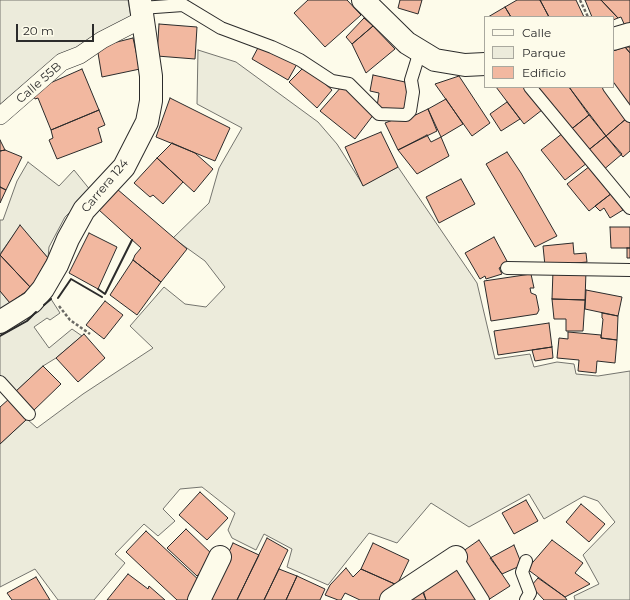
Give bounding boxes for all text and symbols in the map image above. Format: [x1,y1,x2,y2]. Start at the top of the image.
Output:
scale bar [18,16,96,42]
legend [484,16,614,88]
text: 20 m [23,23,54,38]
text: Calle [522,25,551,40]
text: Parque [522,45,566,60]
street label: Calle 55B [14,60,64,106]
text: Edificio [522,65,566,80]
street label: Carrera 124 [78,156,132,216]

